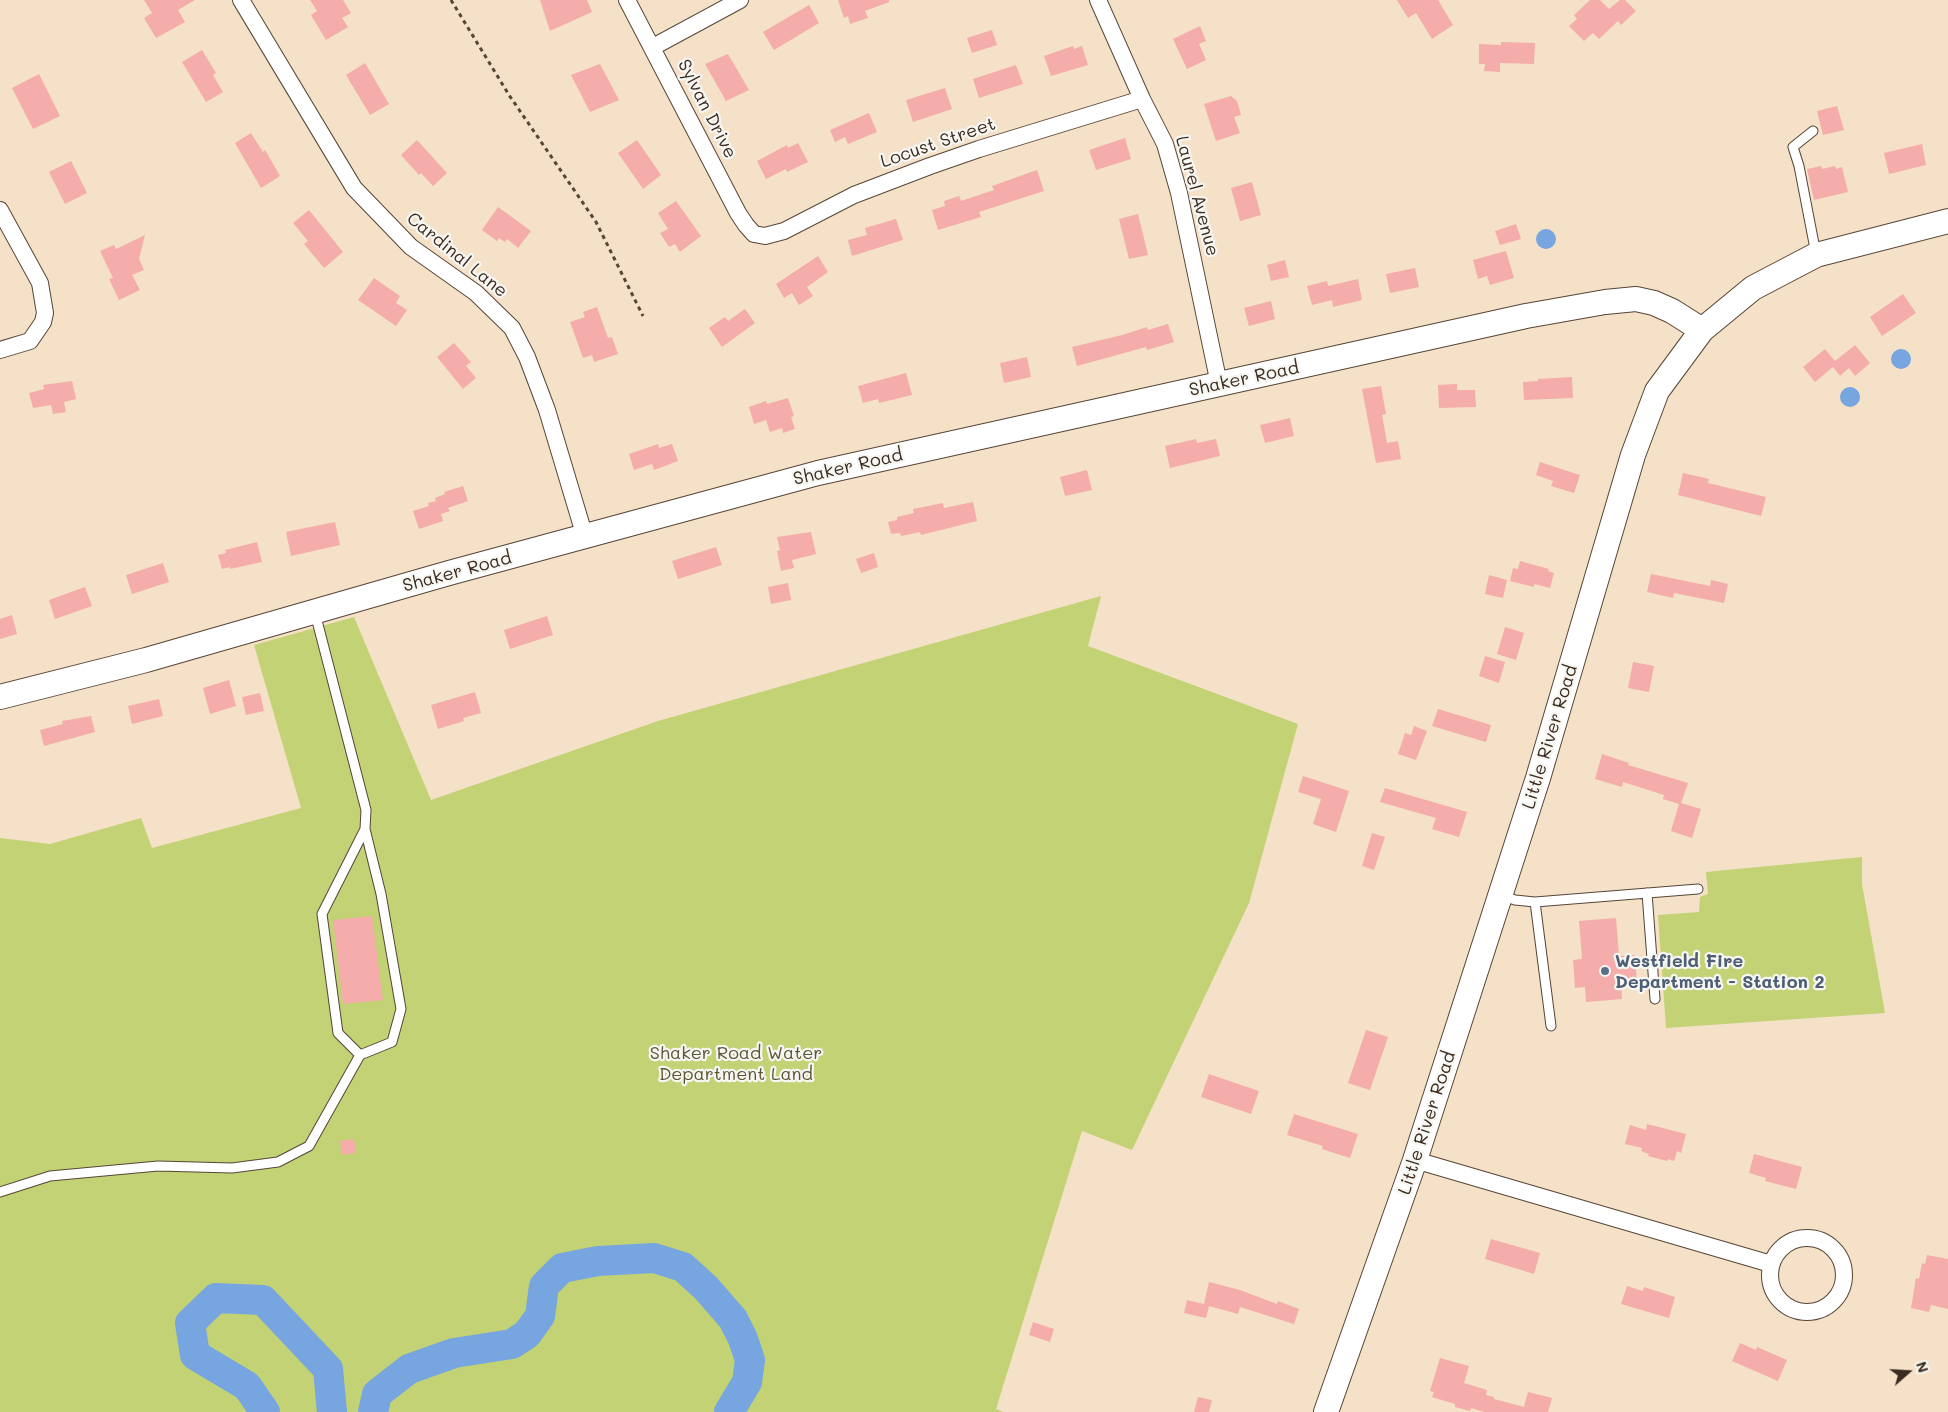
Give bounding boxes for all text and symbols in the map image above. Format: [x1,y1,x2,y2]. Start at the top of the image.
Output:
street label: Sylvan Drive [673,56,741,162]
street label: Locust Street [878,113,998,173]
street label: Laurel Avenue [1171,134,1223,258]
street label: Cardinal Lane [402,208,512,302]
street label: Shaker Road [1187,357,1301,401]
street label: Shaker Road [791,444,905,490]
street label: Shaker Road [400,547,514,597]
street label: Little River Road [1518,662,1582,812]
place label: Westfield Fire Department - Station 2 [1615,950,1824,992]
marker: Westfield Fire Department - Station 2 [1599,965,1611,977]
park label: Shaker Road Water Department Land [650,1042,822,1084]
street label: Little River Road [1394,1049,1460,1197]
north arrow [1883,1347,1933,1397]
text: N [1912,1359,1933,1375]

